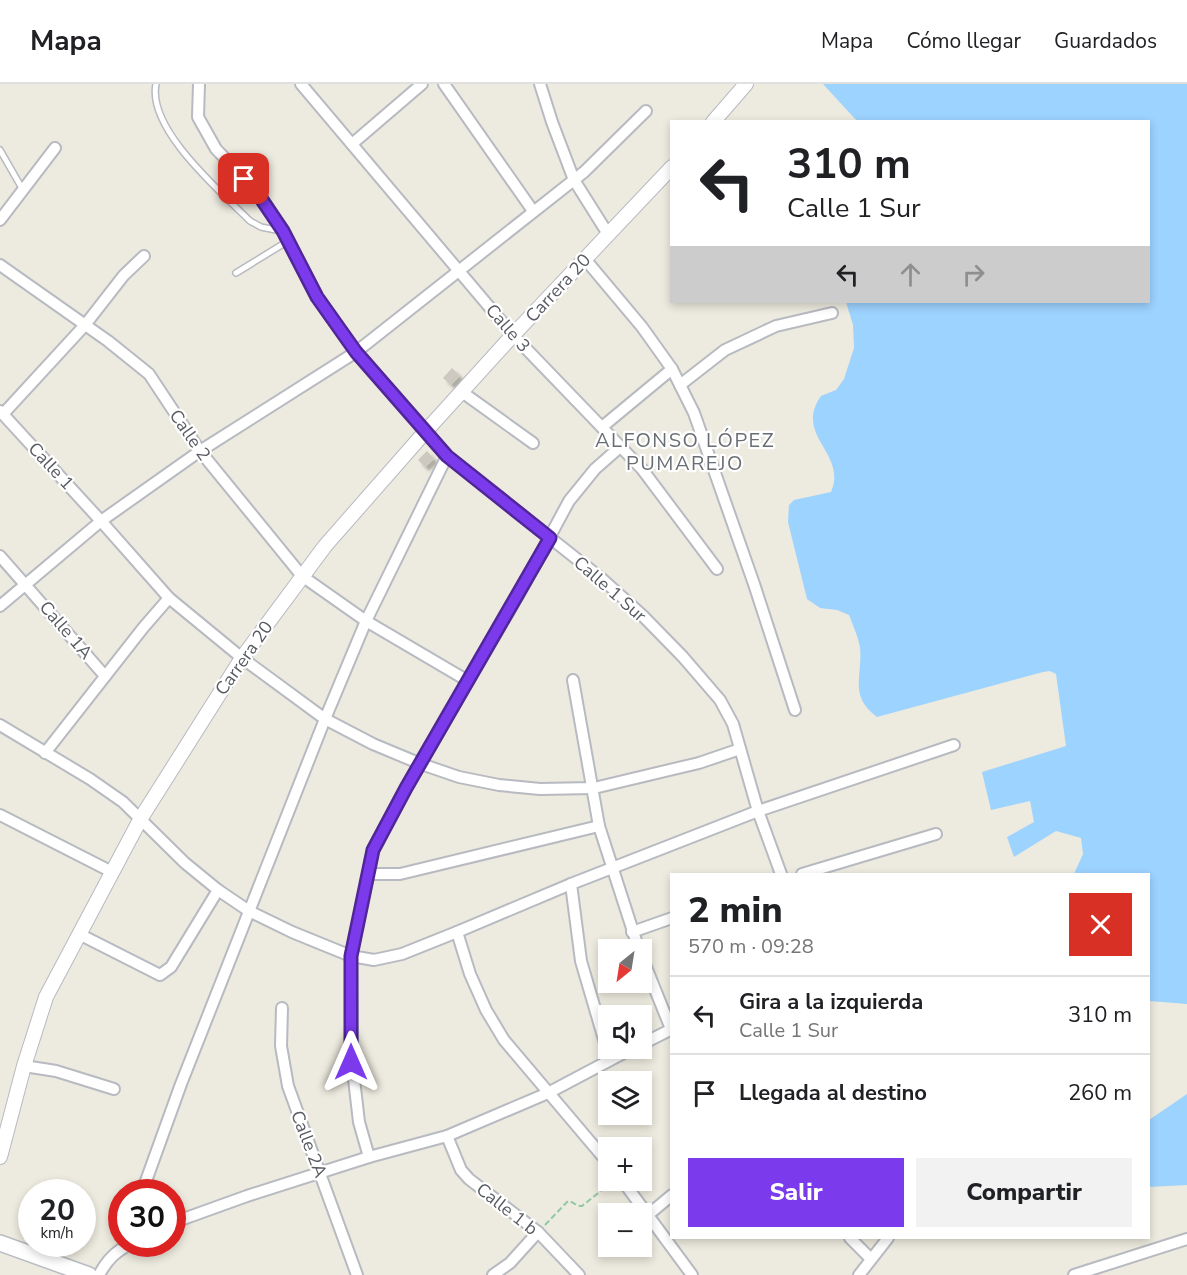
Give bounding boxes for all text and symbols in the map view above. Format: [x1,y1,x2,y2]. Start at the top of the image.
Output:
text: Mapa [30,22,102,60]
text: Mapa [821,27,873,55]
text: Cómo llegar [906,27,1021,55]
text: Guardados [1054,27,1157,55]
text: 310 m [787,136,911,193]
icon: left [688,144,766,222]
pin [218,153,269,204]
icon: arrive [227,162,260,195]
text: Calle 1 Sur [787,190,921,227]
street label: Carrera 20 [520,248,596,328]
icon: left [831,258,864,291]
icon: ahead [894,258,927,291]
icon: right [957,258,990,291]
street label: Calle 3 [480,299,536,357]
street label: Calle 2 [164,405,216,465]
district label: ALFONSO LÓPEZ PUMAREJO [595,427,775,477]
street label: Calle 1 [23,437,79,495]
street label: Calle 1 Sur [568,551,652,628]
street label: Calle 1A [34,596,98,664]
street label: Carrera 20 [210,616,278,700]
text: 2 min [688,886,783,935]
button: close [1069,893,1132,956]
text: 570 m · 09:28 [688,933,814,960]
north arrow [598,939,652,993]
map controls [598,939,652,1257]
text: Gira a la izquierda [739,987,923,1017]
icon: left [688,999,721,1032]
text: 310 m [1068,1000,1132,1030]
button: sound [598,1005,652,1059]
text: Calle 1 Sur [739,1017,838,1044]
position arrow [319,1030,383,1094]
button: layers [598,1071,652,1125]
icon: arrive [688,1077,721,1110]
text: Llegada al destino [739,1078,927,1108]
text: 260 m [1068,1078,1132,1108]
street label: Calle 2A [285,1107,333,1181]
button: + [598,1137,652,1191]
button: Salir [688,1158,904,1227]
button: Compartir [916,1158,1132,1227]
street label: Calle 1 b [471,1177,543,1241]
speed limit sign: 30 [108,1179,186,1257]
text: 20 [39,1190,75,1231]
button: − [598,1203,652,1257]
text: km/h [40,1223,74,1243]

